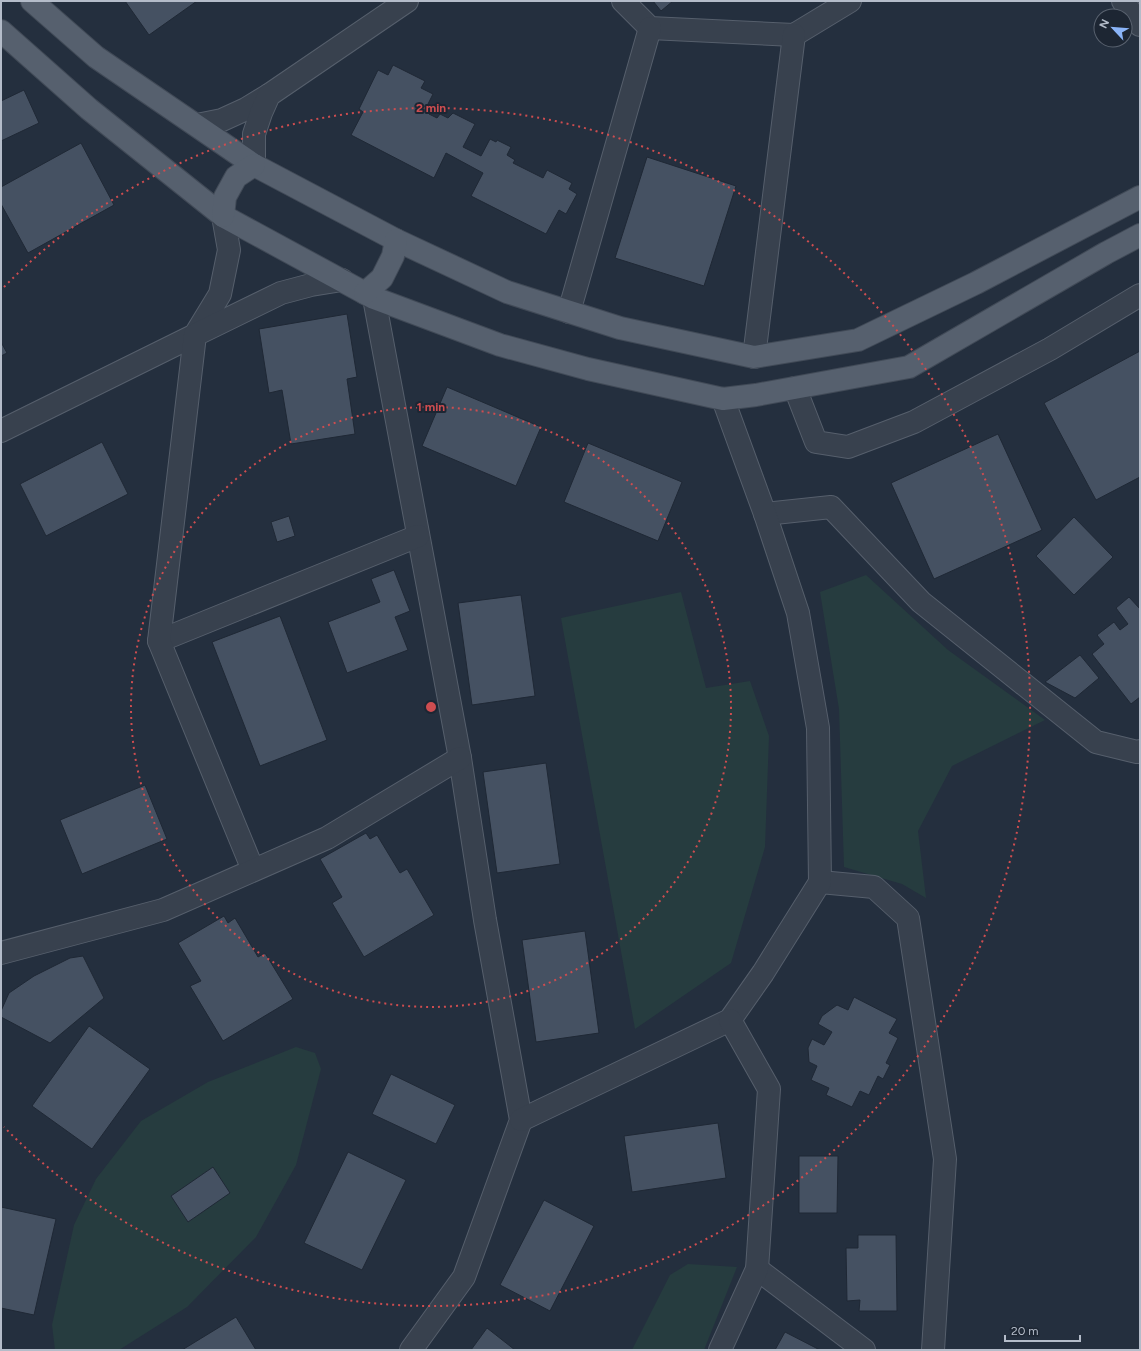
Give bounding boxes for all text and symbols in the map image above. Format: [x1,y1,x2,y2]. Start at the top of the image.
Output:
north arrow [1093,8,1133,48]
text: N [1097,17,1112,31]
text: 2 min [416,101,446,115]
text: 1 min [417,400,445,414]
centre of rings [424,700,438,714]
scale bar [1005,1317,1080,1343]
text: 20 m [1011,1324,1039,1338]

